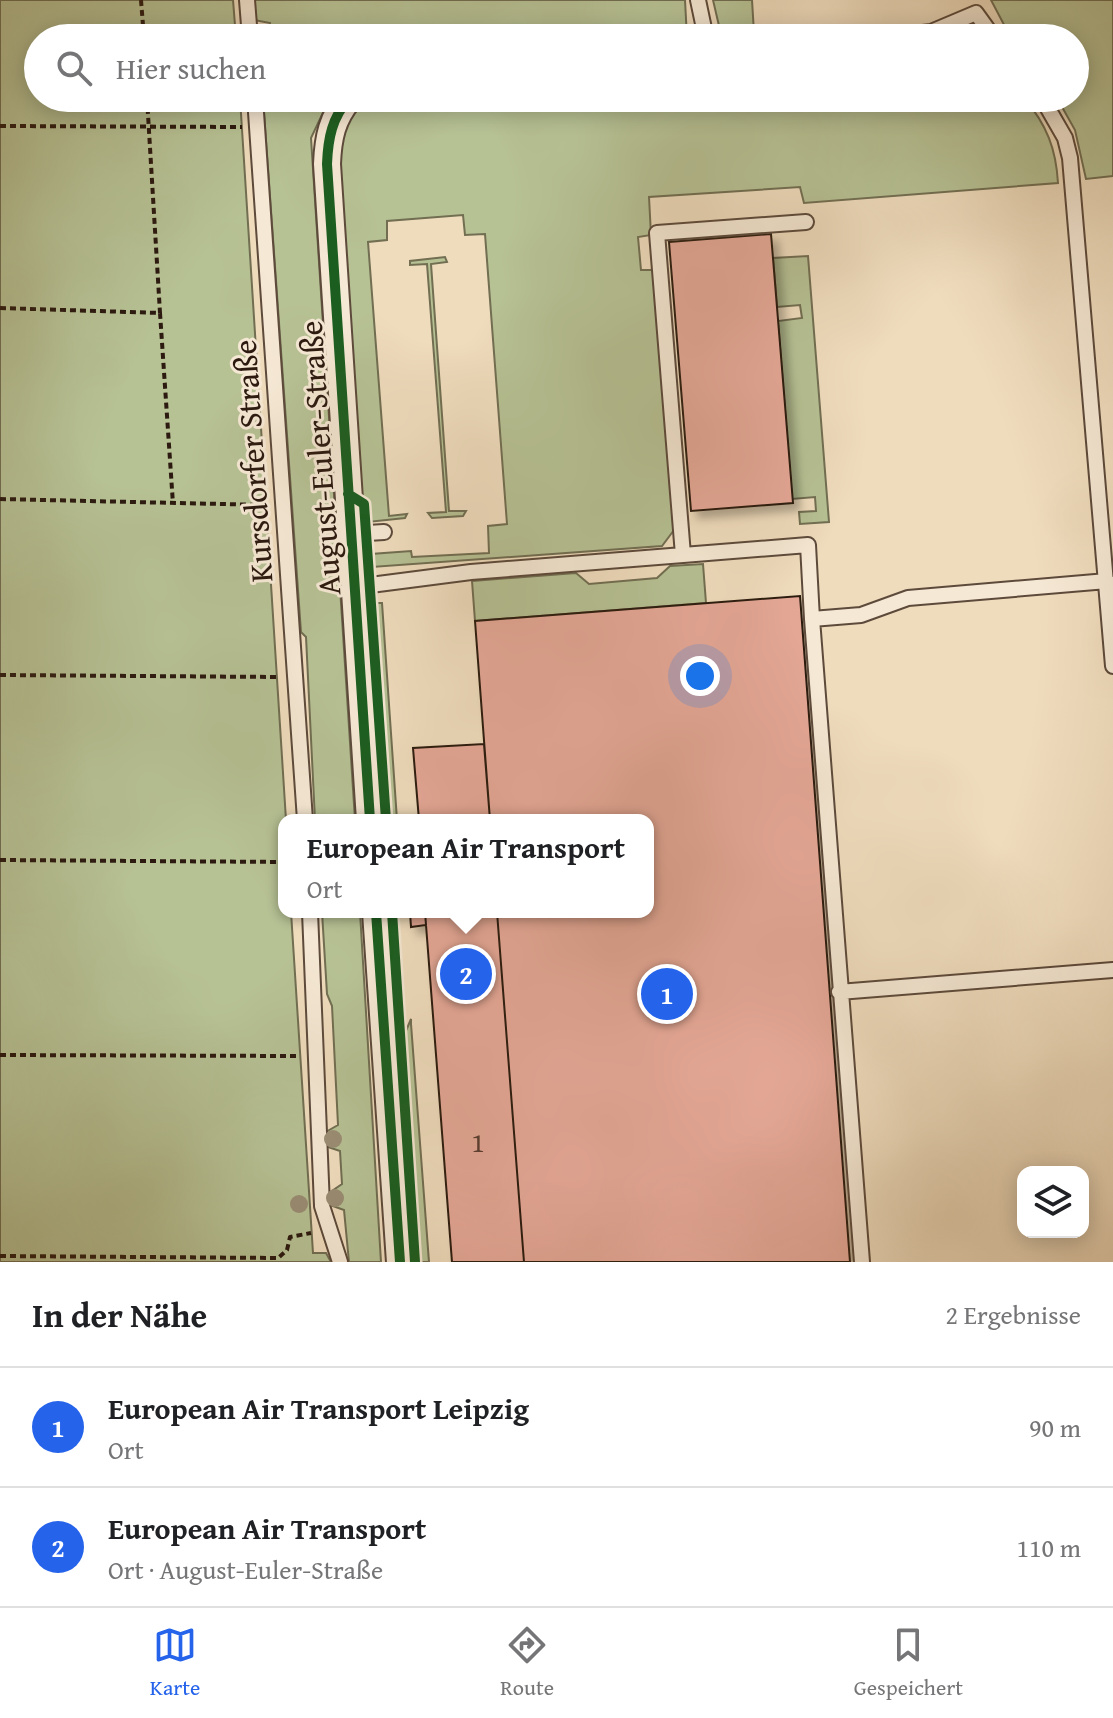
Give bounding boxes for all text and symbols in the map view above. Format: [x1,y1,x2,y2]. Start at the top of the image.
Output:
search box [24,24,1089,112]
icon: search [52,46,96,90]
text: Hier suchen [116,46,266,90]
street label: August-Euler-Straße [286,319,353,597]
street label: Kursdorfer Straße [221,338,284,584]
your location [680,656,720,696]
popup [278,814,654,918]
text: European Air Transport [307,825,625,869]
text: Ort [307,869,343,908]
pin: 2 [440,944,492,1004]
pin: 1 [641,964,693,1024]
house number: 1 [471,1121,485,1162]
map controls [1017,1166,1089,1238]
button: layers [1017,1166,1089,1238]
text: In der Nähe [32,1290,207,1339]
text: 2 Ergebnisse [946,1295,1081,1334]
text: European Air Transport Leipzig [108,1386,529,1430]
text: 1 [51,1408,65,1447]
text: 90 m [1029,1408,1081,1447]
text: Ort [108,1430,144,1469]
text: European Air Transport [108,1506,426,1550]
text: 2 [51,1528,65,1567]
text: 110 m [1016,1528,1081,1567]
text: Ort · August-Euler-Straße [108,1550,383,1589]
tab: Karte [150,1623,200,1703]
tab: Route [500,1623,554,1703]
tab: Gespeichert [854,1623,963,1703]

